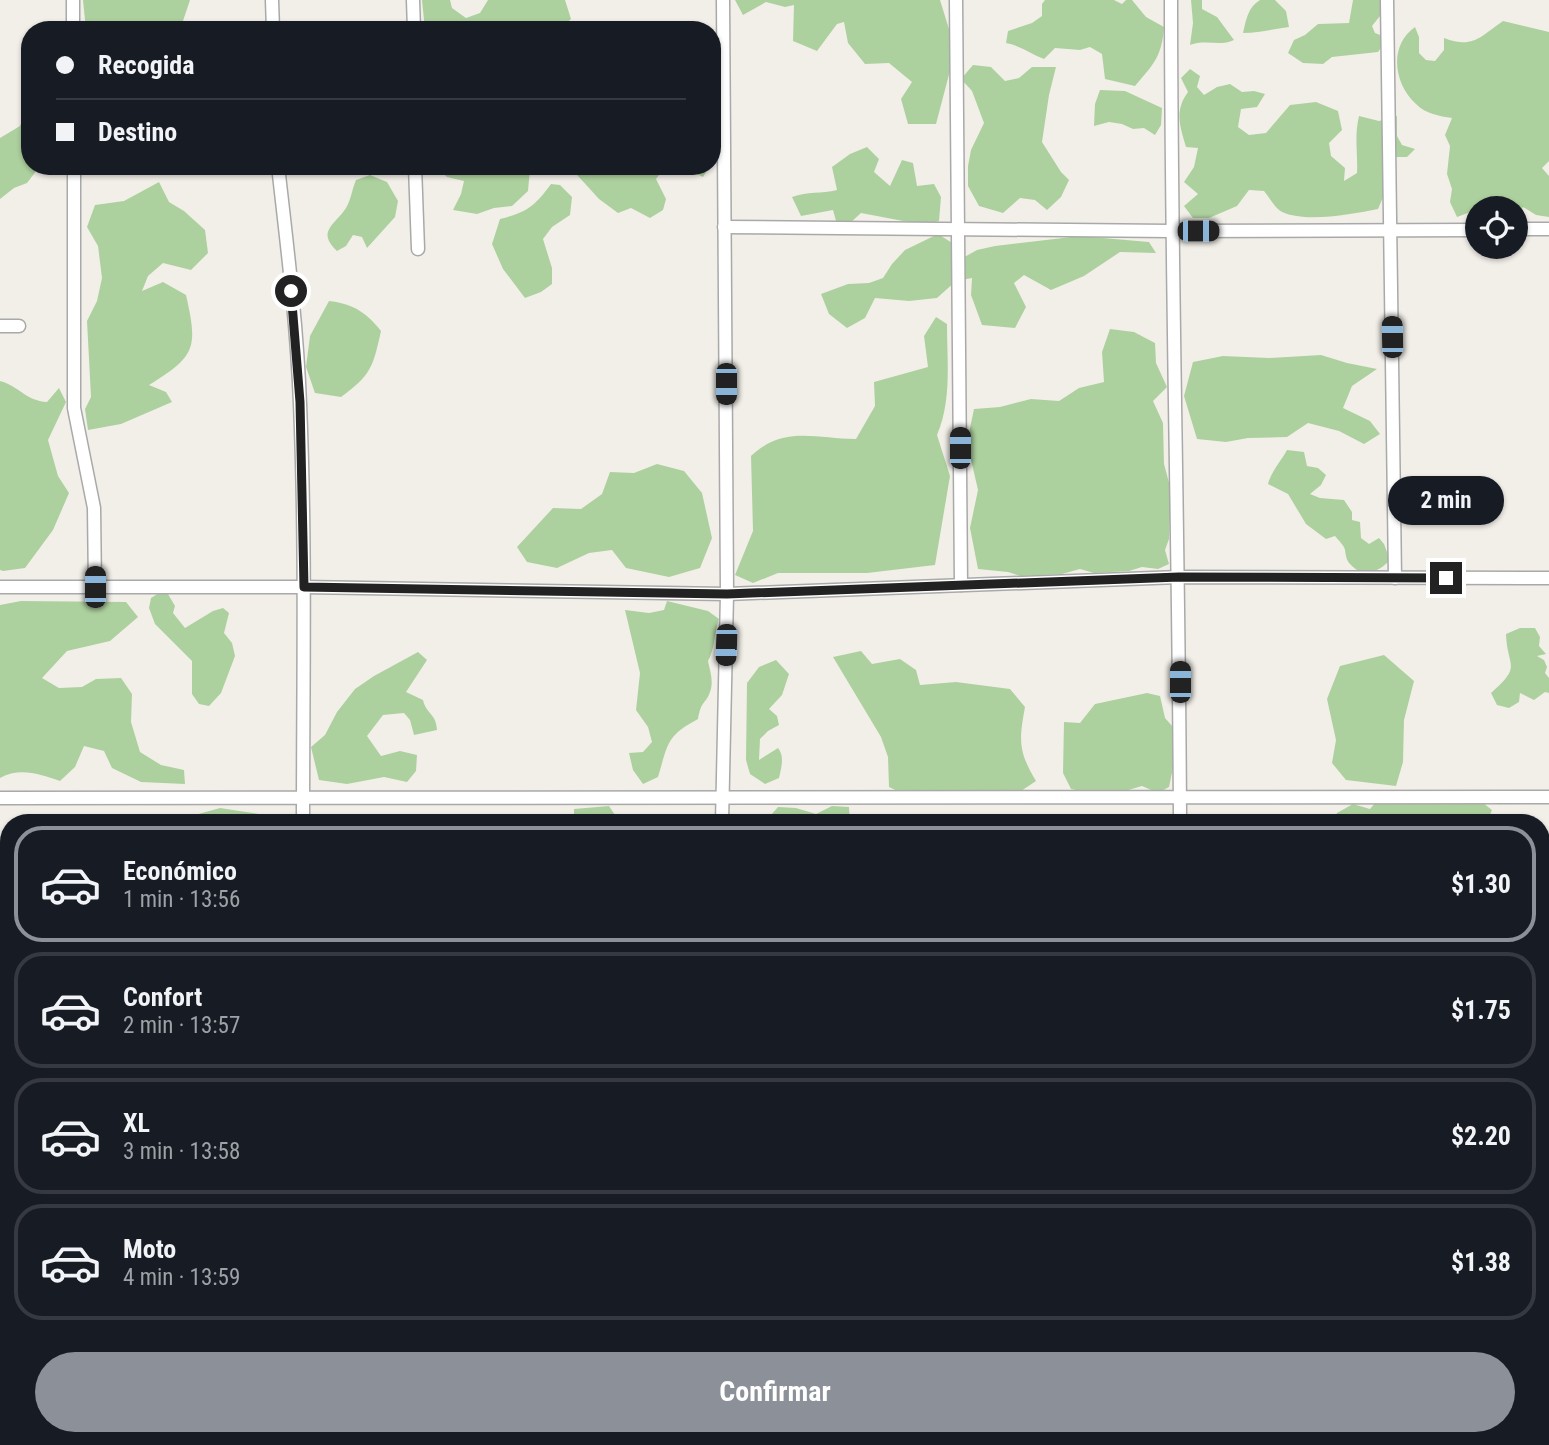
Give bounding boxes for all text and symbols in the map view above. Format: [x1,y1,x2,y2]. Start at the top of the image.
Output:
text: Recogida [98,50,195,80]
text: Destino [98,117,177,147]
map controls [1465,196,1528,259]
button: locate [1465,196,1528,259]
car [1178,221,1220,242]
route start [275,275,307,307]
car [1382,316,1403,358]
car [716,363,737,405]
car [950,427,971,469]
callout: 2 min [1388,476,1504,526]
text: 2 min [1420,487,1472,514]
route end [1430,562,1462,594]
car [85,566,106,608]
car [715,624,738,666]
car [1170,661,1191,703]
icon: car [39,853,102,916]
text: Económico [123,856,237,886]
text: $1.30 [1451,869,1511,899]
text: 1 min · 13:56 [123,886,240,913]
icon: car [39,979,102,1042]
text: Confort [123,982,202,1012]
text: $1.75 [1451,995,1511,1025]
text: 2 min · 13:57 [123,1012,240,1039]
icon: car [39,1105,102,1168]
text: XL [123,1108,150,1138]
text: $2.20 [1451,1121,1511,1151]
text: 3 min · 13:58 [123,1138,240,1165]
icon: car [39,1231,102,1294]
text: Moto [123,1234,176,1264]
text: $1.38 [1451,1247,1511,1277]
text: 4 min · 13:59 [123,1264,240,1291]
button: Confirmar [35,1352,1515,1432]

